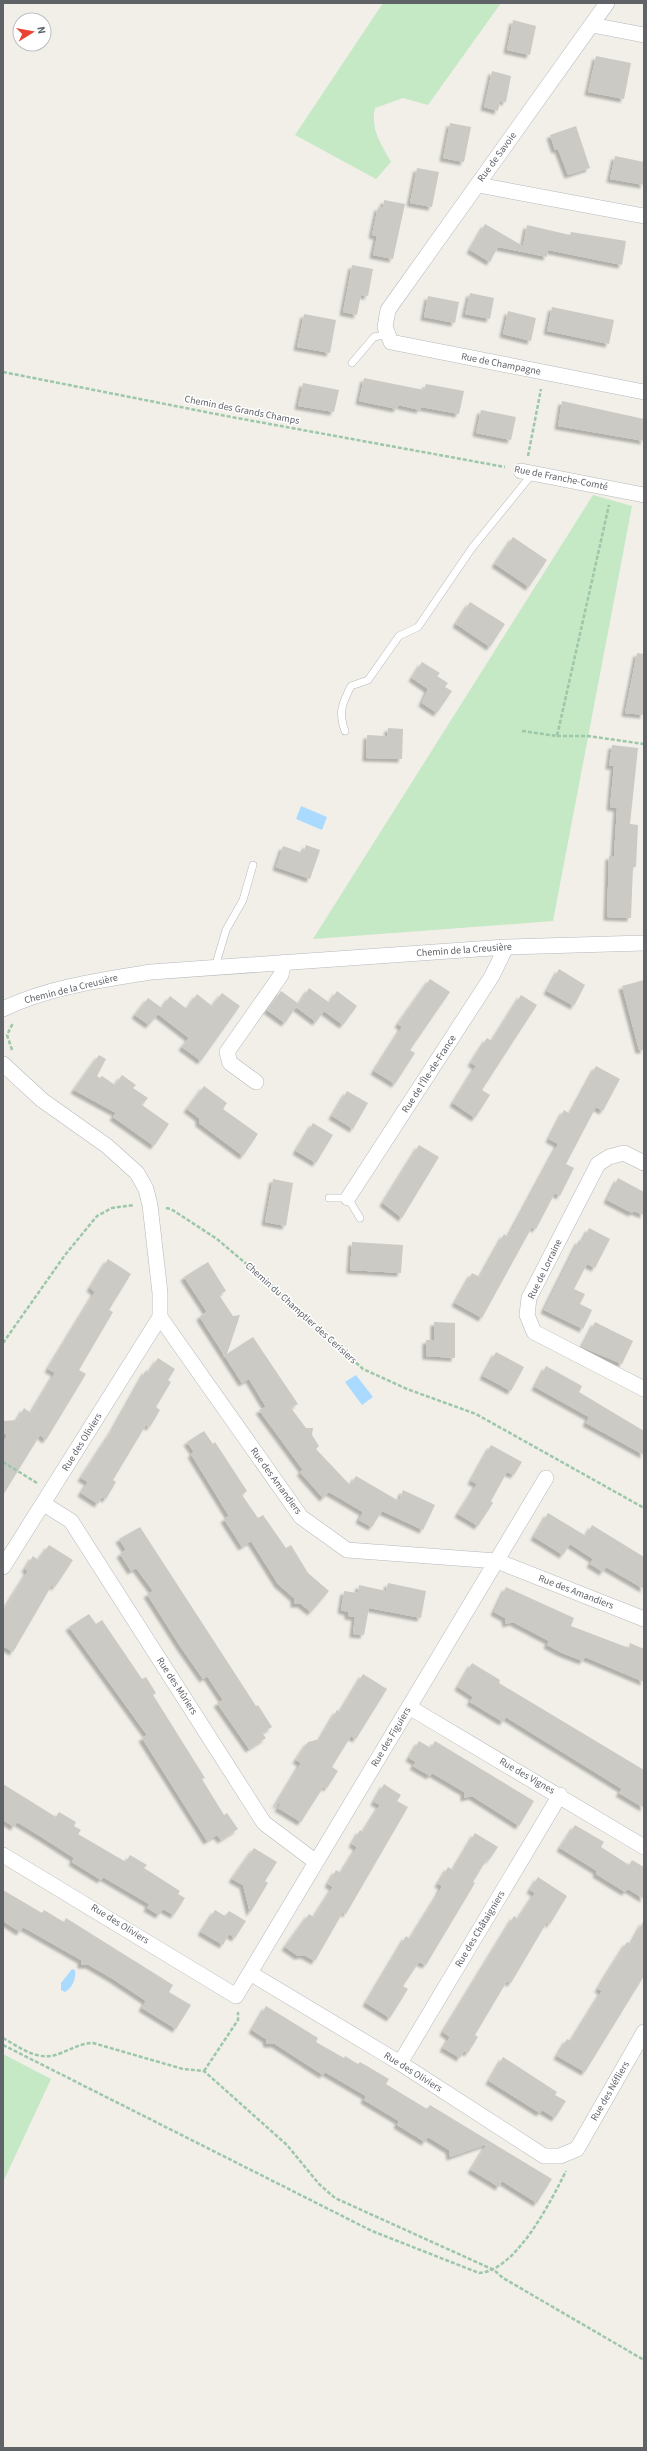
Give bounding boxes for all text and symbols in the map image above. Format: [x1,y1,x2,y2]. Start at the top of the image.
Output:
north arrow [12,12,52,52]
text: N [33,25,49,35]
street label: Rue de Savoie [474,129,520,185]
street label: Rue de Champagne [460,349,542,379]
street label: Chemin des Grands Champs [183,392,301,428]
street label: Rue de Franche-Comté [513,462,609,494]
street label: Chemin de la Creusière [416,940,512,960]
street label: Chemin de la Creusière [23,971,119,1007]
street label: Rue de l'Île-de-France [398,1032,460,1116]
street label: Rue de Lorraine [524,1237,566,1301]
street label: Chemin du Champtier des Cerisiers [242,1259,360,1367]
street label: Rue des Oliviers [59,1410,105,1474]
street label: Rue des Amandiers [247,1445,305,1517]
street label: Rue des Amandiers [536,1571,616,1613]
street label: Rue des Mûriers [153,1655,201,1717]
street label: Rue des Figuiers [368,1704,414,1770]
street label: Rue des Vignes [497,1754,557,1798]
street label: Rue des Châtaigniers [452,1888,508,1970]
street label: Rue des Oliviers [88,1901,152,1947]
street label: Rue des Oliviers [381,2049,445,2095]
street label: Rue des Néfliers [587,2059,633,2123]

